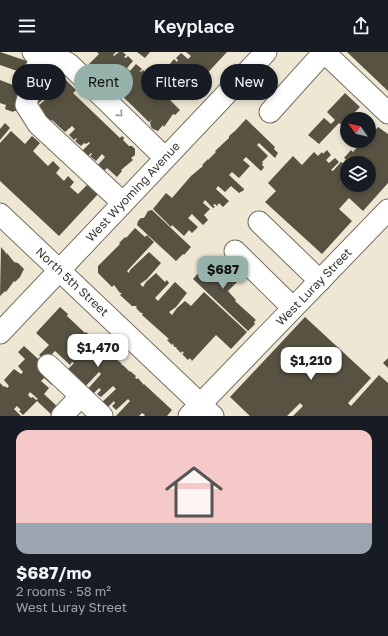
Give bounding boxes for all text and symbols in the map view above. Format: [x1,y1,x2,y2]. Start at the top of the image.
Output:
icon: menu [16,15,38,37]
text: Keyplace [154,15,234,37]
icon: share [350,15,372,37]
chip: Buy [12,64,66,100]
chip: Rent [74,64,133,100]
chip: Filters [141,64,212,100]
chip: New [220,64,278,100]
one-way arrow [115,109,123,117]
north arrow [340,112,376,148]
map controls [340,112,376,192]
street label: West Wyoming Avenue [82,138,183,245]
button: layers [340,156,376,192]
street label: North 5th Street [33,244,112,319]
street label: West Luray Street [273,244,355,329]
pin: $687 [199,256,247,290]
text: $687 [207,261,239,277]
pin: $1,470 [65,334,131,368]
text: $1,470 [76,339,120,355]
pin: $1,210 [278,347,344,381]
text: $1,210 [290,352,332,368]
icon: home [158,456,230,528]
text: $687/mo [16,562,92,583]
text: 2 rooms · 58 m² [16,583,111,599]
text: West Luray Street [16,599,127,615]

